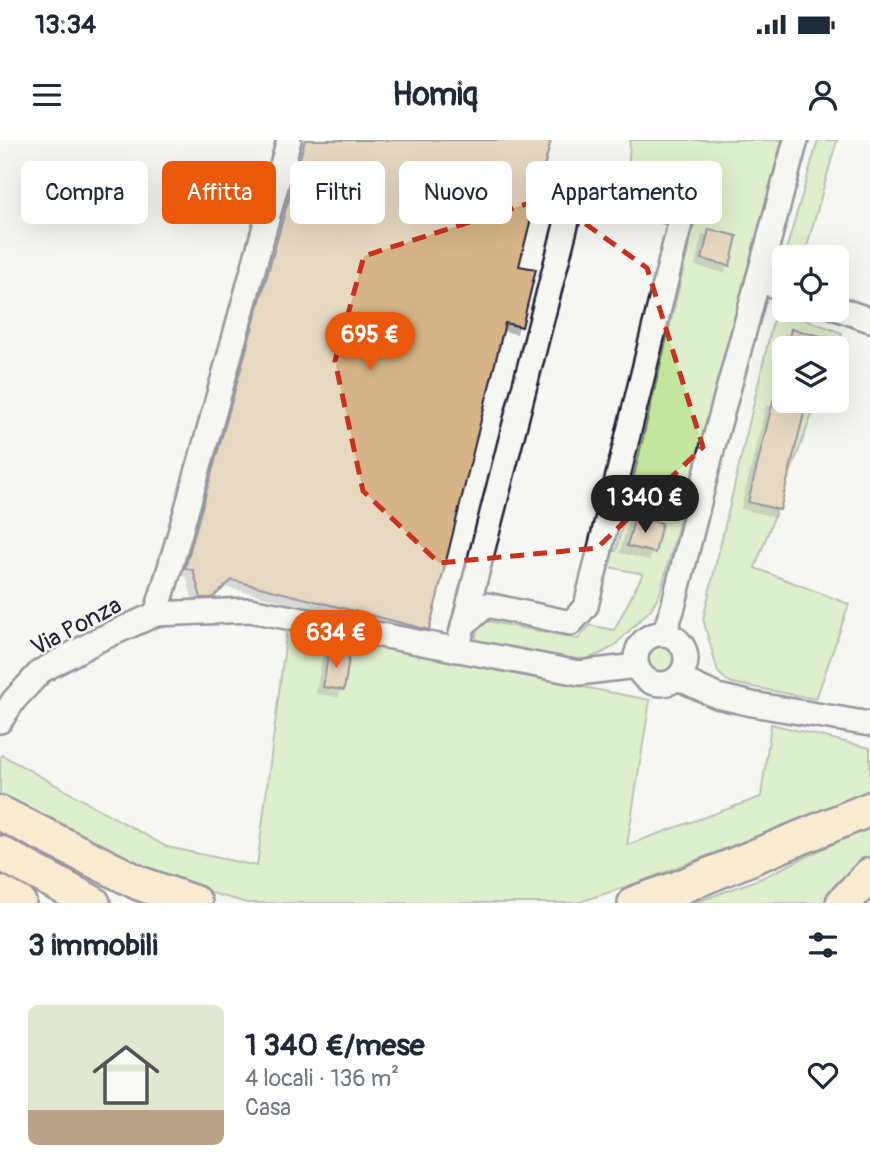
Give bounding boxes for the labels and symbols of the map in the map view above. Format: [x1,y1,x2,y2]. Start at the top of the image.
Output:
pin: 695 € [321,313,419,372]
pin: 1 340 € [580,476,710,535]
street label: Via Ponza [26,591,126,662]
pin: 634 € [287,610,385,670]

